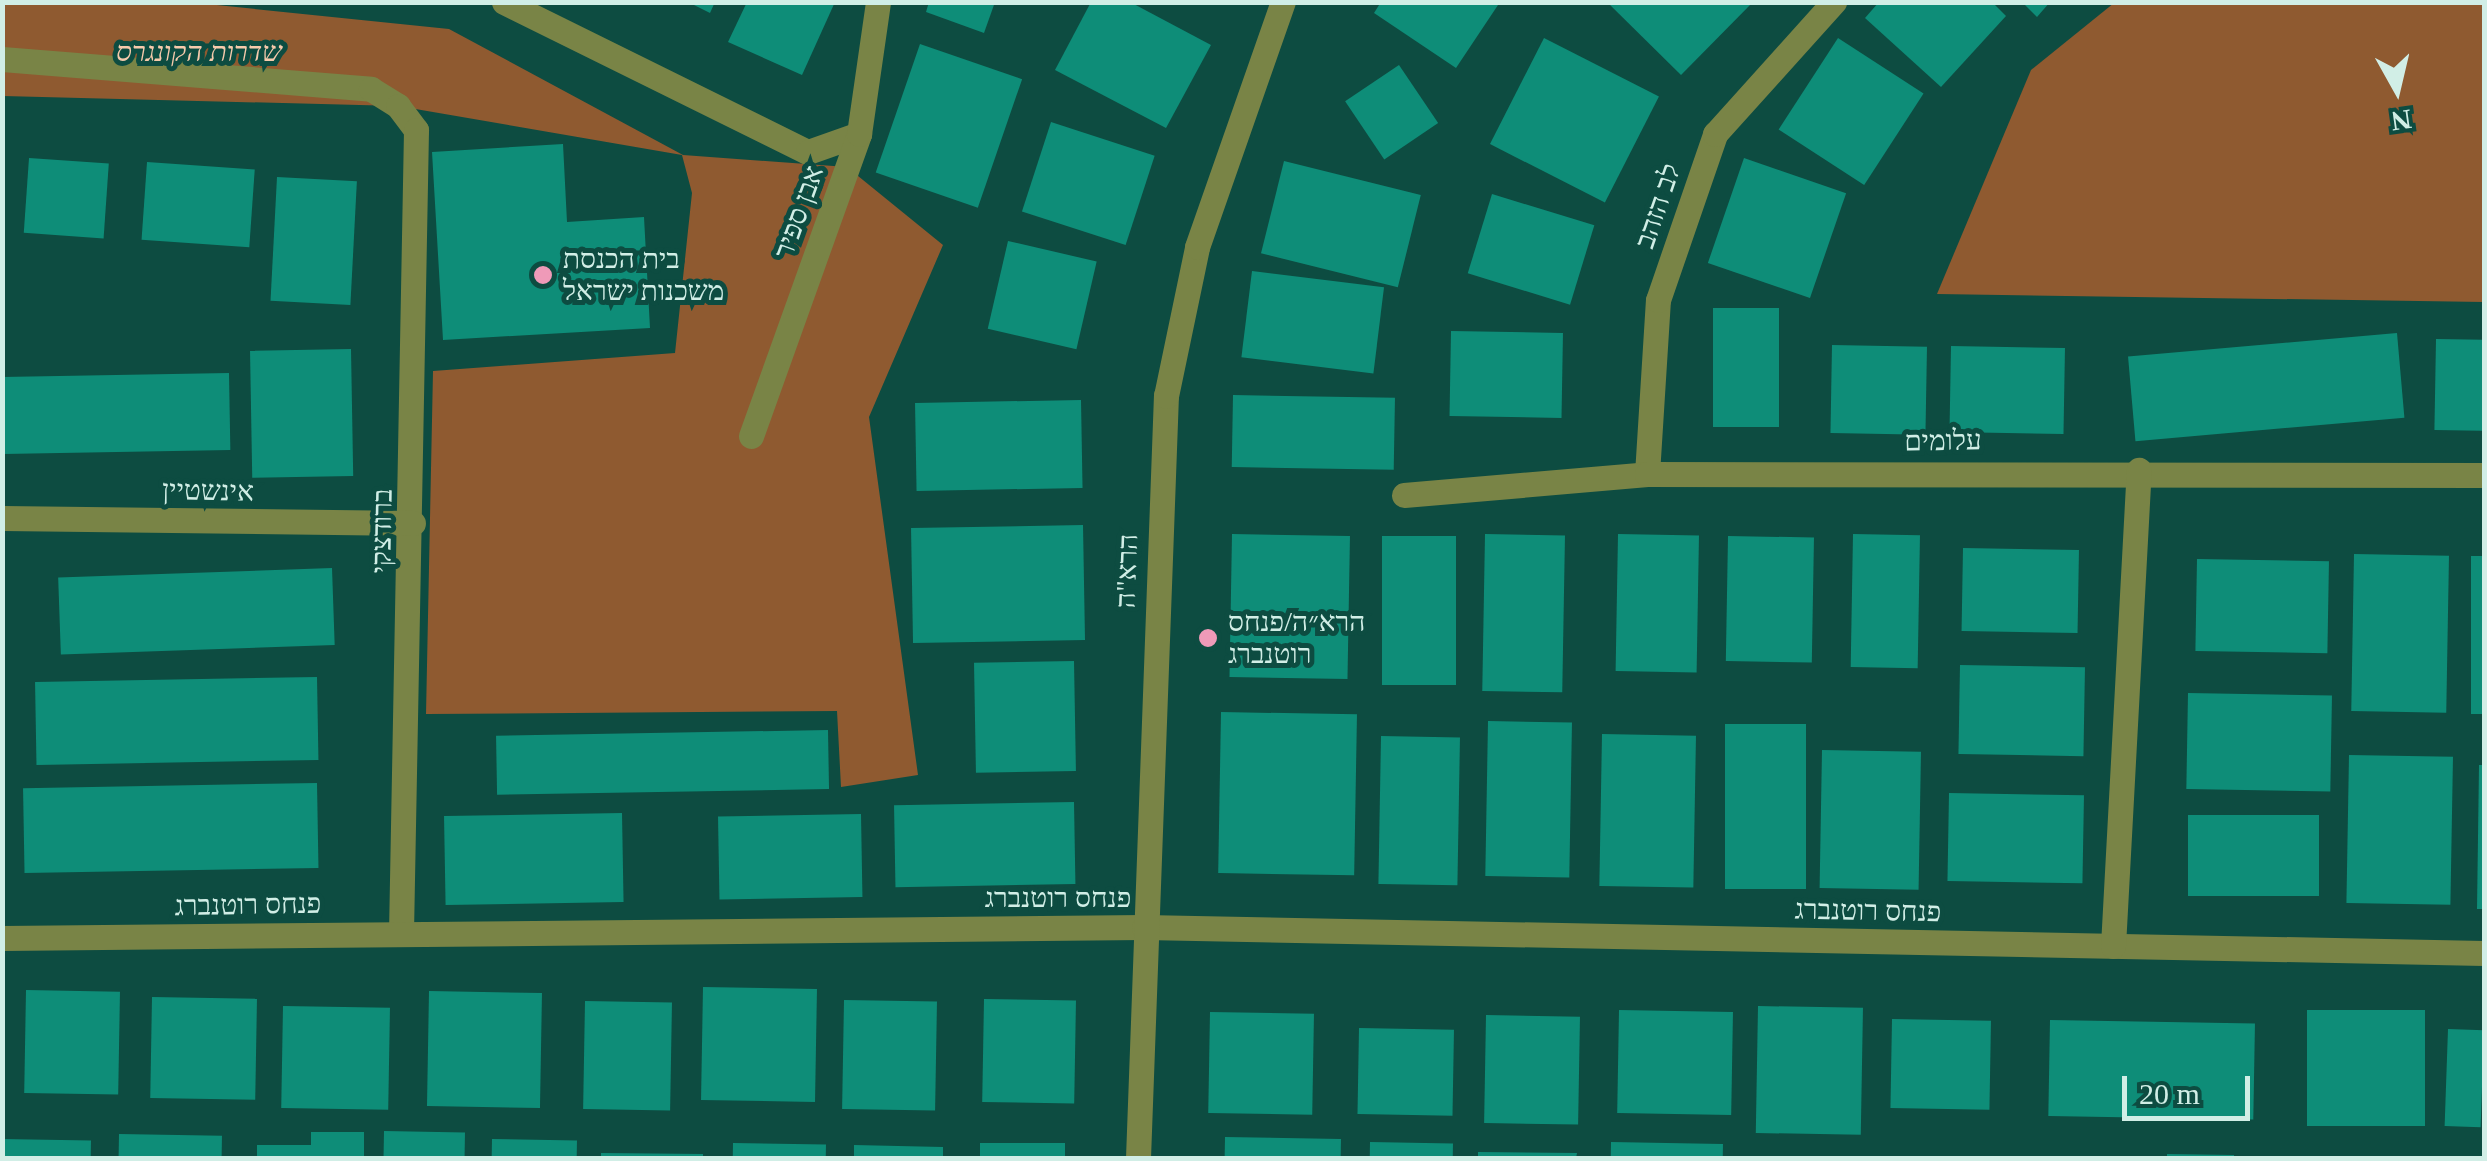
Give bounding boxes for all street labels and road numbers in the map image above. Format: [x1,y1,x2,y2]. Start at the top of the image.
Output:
street label: לב הזהב [1628,159,1688,253]
street label: אבן ספיר [767,161,831,263]
street label: עלומים [1904,424,1982,458]
street label: אינשטיין [162,473,254,509]
street label: ברודצקי [364,488,400,574]
street label: הרא"ה [1109,533,1145,609]
street label: פנחס רוטנברג [985,881,1131,915]
street label: פנחס רוטנברג [174,887,322,923]
street label: פנחס רוטנברג [1794,893,1942,929]

